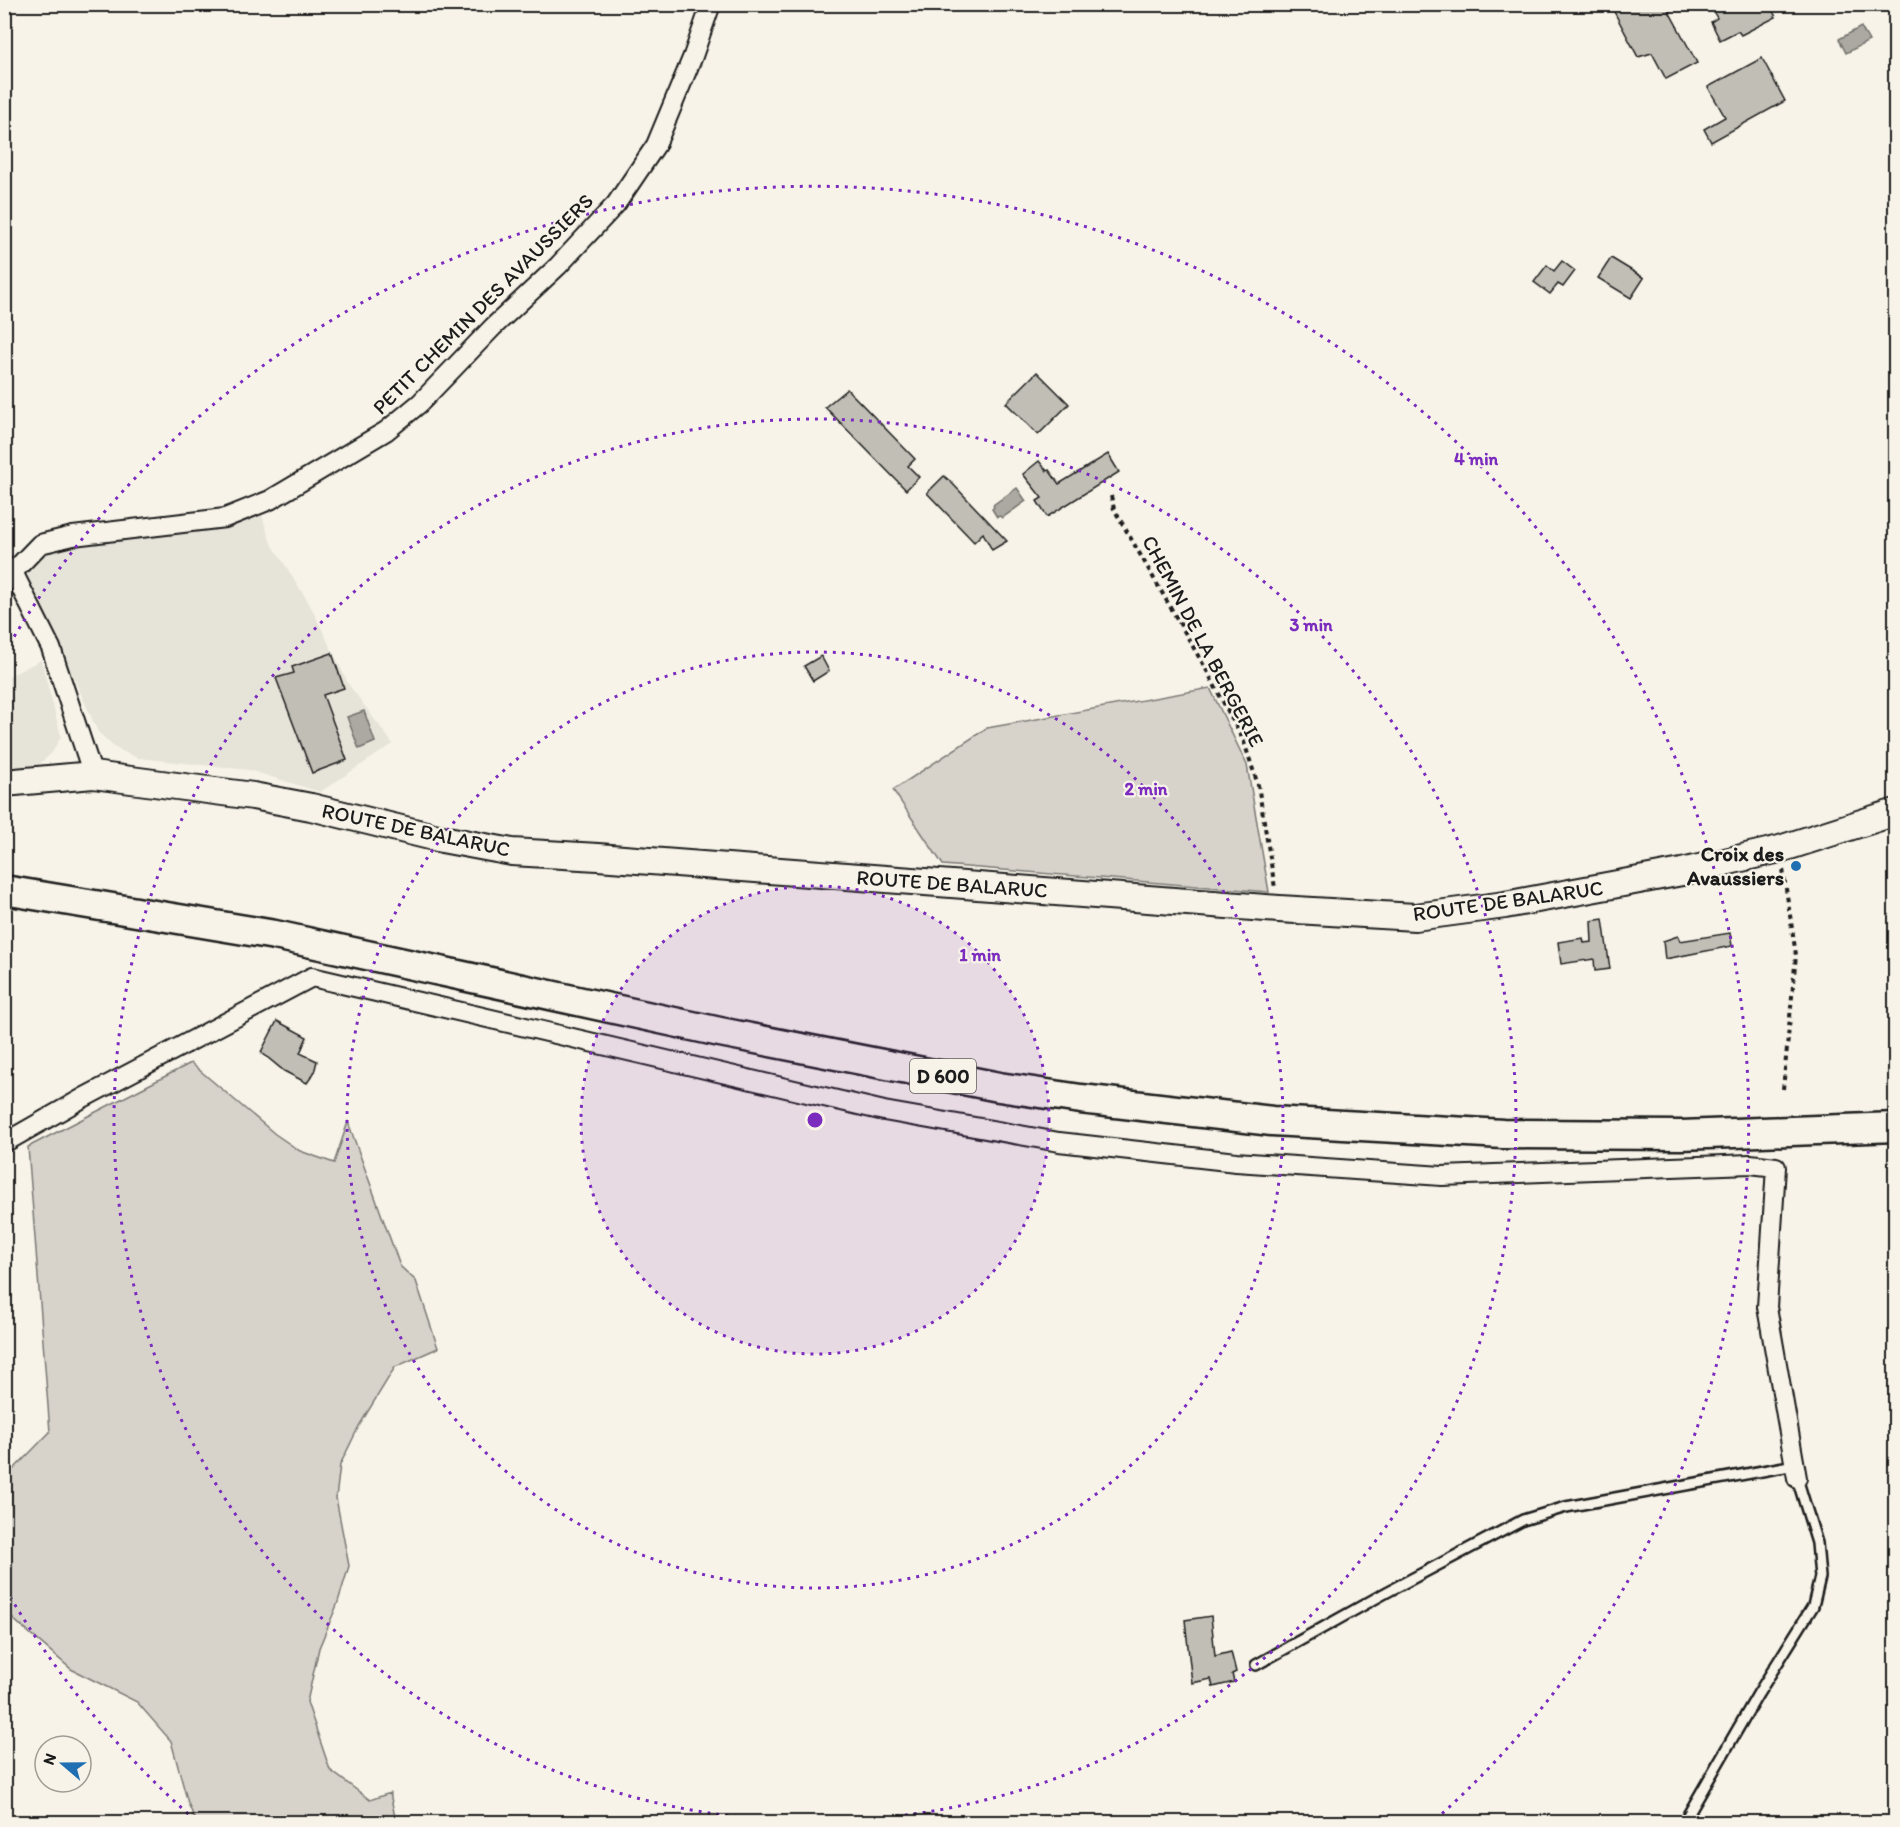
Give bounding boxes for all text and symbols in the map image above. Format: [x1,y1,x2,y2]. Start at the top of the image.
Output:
street label: PETIT CHEMIN DES AVAUSSIERS [367,188,598,419]
text: 4 min [1454,448,1499,470]
street label: CHEMIN DE LA BERGERIE [1137,531,1270,751]
text: 3 min [1289,614,1333,636]
text: 2 min [1125,778,1168,800]
street label: ROUTE DE BALARUC [320,797,512,862]
place label: Croix des Avaussiers [1686,841,1784,890]
marker: Croix des Avaussiers [1789,859,1803,873]
street label: ROUTE DE BALARUC [856,864,1048,903]
street label: ROUTE DE BALARUC [1411,875,1605,926]
text: 1 min [959,944,1001,966]
road number: D 600 [910,1059,976,1093]
centre of rings [805,1110,825,1130]
north arrow [33,1734,93,1794]
text: N [39,1751,60,1767]

